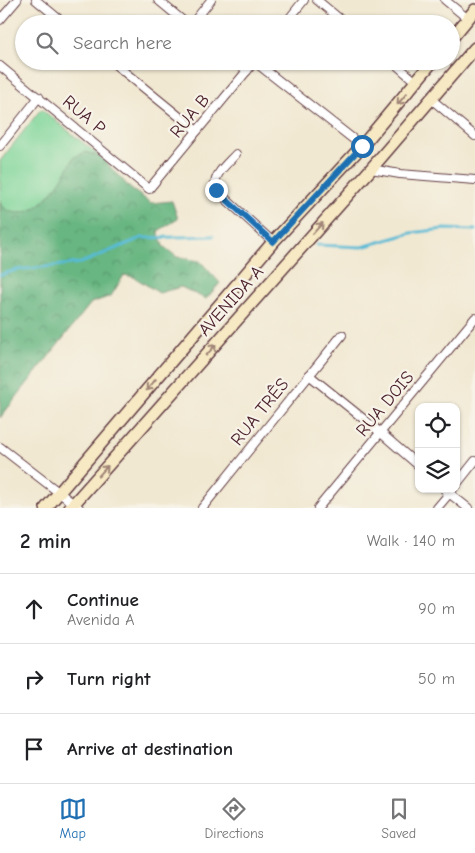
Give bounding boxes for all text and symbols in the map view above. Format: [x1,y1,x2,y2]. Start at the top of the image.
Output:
search box [15,15,460,70]
icon: search [33,29,61,57]
text: Search here [73,32,172,54]
street label: RUA B [166,90,214,142]
street label: RUA P [58,91,110,139]
one-way arrow [396,92,408,105]
route start [351,135,374,158]
route end [205,179,228,202]
one-way arrow [313,222,324,235]
street label: AVENIDA A [194,262,268,340]
one-way arrow [205,343,216,356]
street label: RUA DOIS [352,367,418,441]
street label: RUA TRÊS [226,374,293,450]
one-way arrow [145,379,156,392]
map controls [415,403,460,493]
button: locate [415,403,460,448]
button: layers [415,448,460,493]
one-way arrow [97,465,108,478]
text: 2 min [20,529,71,553]
text: Walk · 140 m [367,532,455,550]
text: Continue [67,589,139,611]
icon: ahead [20,595,48,623]
text: 90 m [418,600,455,618]
text: Avenida A [67,611,135,629]
icon: right [20,665,48,693]
text: Turn right [67,668,151,690]
text: 50 m [418,670,455,688]
icon: arrive [20,735,48,763]
text: Arrive at destination [67,738,233,760]
tab: Map [59,795,87,842]
tab: Directions [204,795,264,842]
tab: Saved [381,795,416,842]

